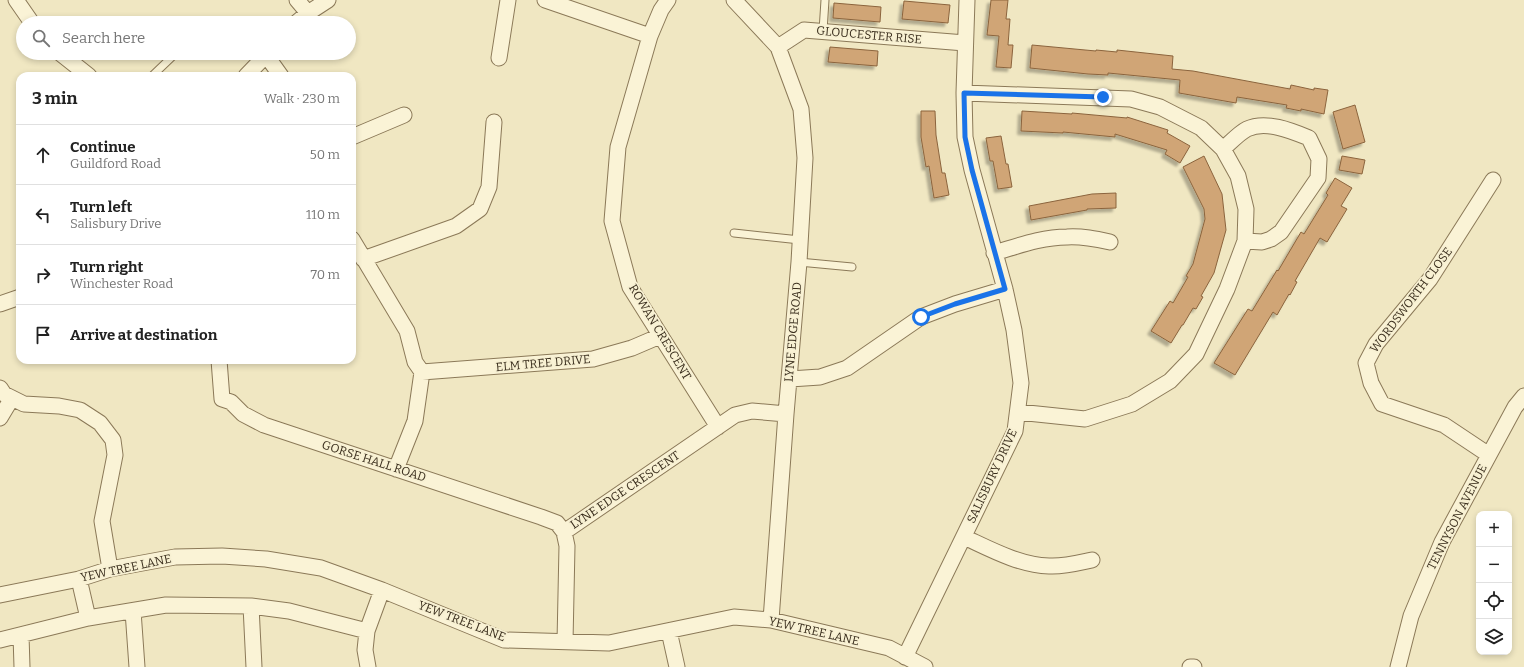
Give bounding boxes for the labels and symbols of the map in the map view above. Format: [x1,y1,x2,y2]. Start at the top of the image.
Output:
street label: GLOUCESTER RISE [816,23,922,47]
route end [1094,88,1112,106]
street label: WORDSWORTH CLOSE [1367,245,1455,355]
street label: LYNE EDGE ROAD [782,281,804,383]
street label: ROWAN CRESCENT [626,282,694,382]
route start [912,308,930,326]
street label: ELM TREE DRIVE [495,352,591,374]
street label: SALISBURY DRIVE [964,427,1020,525]
street label: GORSE HALL ROAD [320,438,428,484]
street label: LYNE EDGE CRESCENT [568,448,682,532]
street label: TENNYSON AVENUE [1424,462,1490,572]
street label: YEW TREE LANE [79,552,173,584]
street label: YEW TREE LANE [416,598,508,644]
street label: YEW TREE LANE [767,614,861,648]

